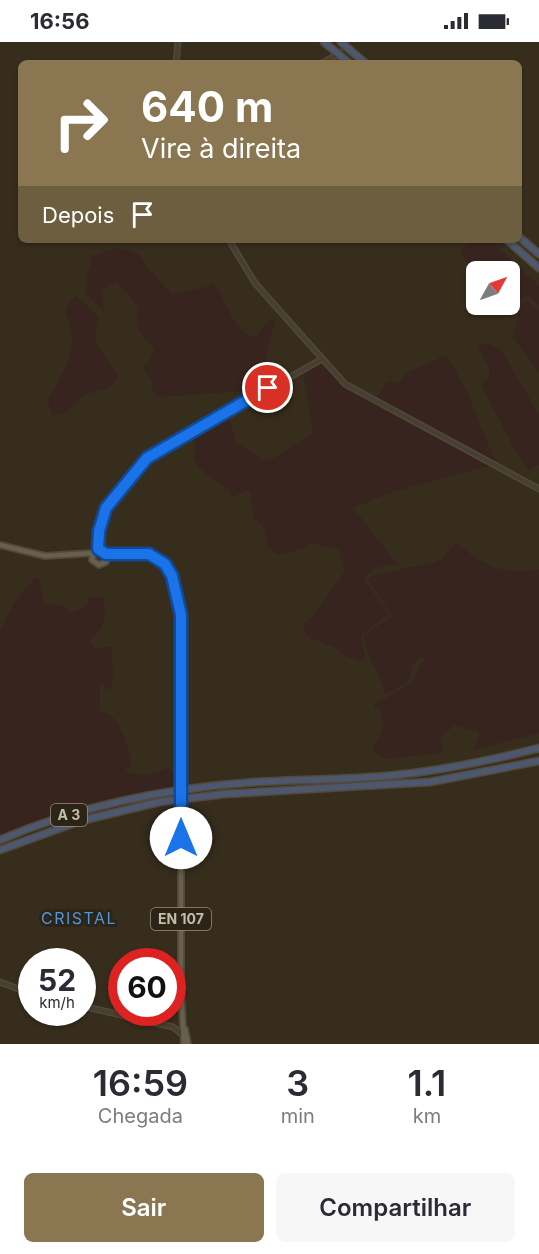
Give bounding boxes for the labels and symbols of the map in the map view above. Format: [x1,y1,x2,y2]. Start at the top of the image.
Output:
north arrow [466,261,520,315]
pin [242,362,293,413]
road number: A 3 [51,804,87,826]
position arrow [149,806,213,870]
district label: CRISTAL [41,908,117,928]
road number: EN 107 [151,908,211,930]
speed limit sign: 60 [108,948,186,1026]

